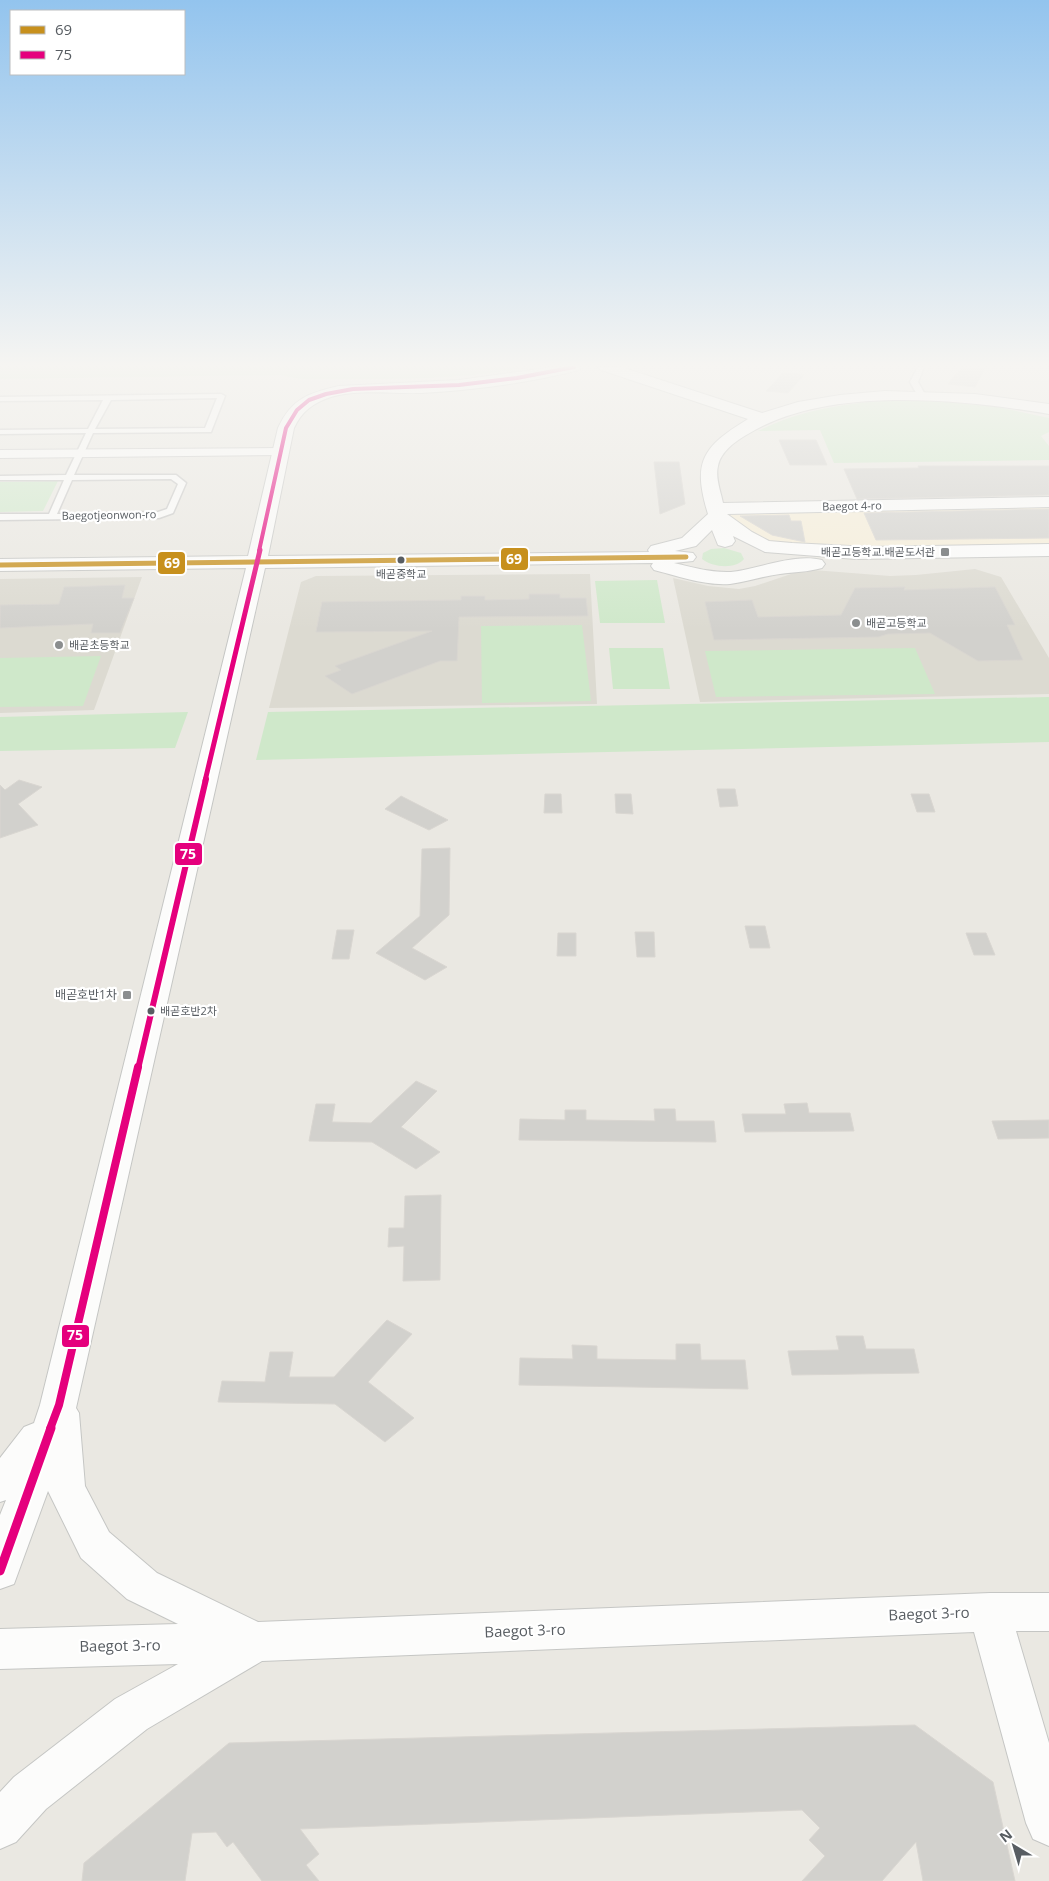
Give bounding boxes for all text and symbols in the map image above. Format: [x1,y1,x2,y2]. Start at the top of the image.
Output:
legend [10,10,185,75]
text: 69 [55,19,72,39]
text: 75 [55,44,72,64]
street label: Baegot 4-ro [822,497,882,514]
street label: Baegotjeonwon-ro [61,506,157,523]
place label: 배곧고등학교.배곧도서관 [821,544,935,559]
marker: 배곧고등학교.배곧도서관 [939,546,951,558]
line badge: 69 [500,547,529,571]
text: 69 [506,549,522,568]
line badge: 69 [157,551,186,575]
text: 69 [164,553,180,572]
marker: 배곧중학교 [396,555,406,565]
place label: 배곧중학교 [376,566,426,581]
place label: 배곧고등학교 [866,615,927,630]
marker: 배곧고등학교 [850,617,862,629]
place label: 배곧초등학교 [69,637,130,652]
marker: 배곧초등학교 [53,639,65,651]
line badge: 75 [174,842,203,866]
text: 75 [180,844,196,863]
place label: 배곧호반1차 [55,986,117,1003]
marker: 배곧호반1차 [121,989,133,1001]
place label: 배곧호반2차 [160,1003,217,1018]
marker: 배곧호반2차 [146,1006,156,1016]
line badge: 75 [61,1324,90,1348]
text: 75 [67,1325,83,1344]
street label: Baegot 3-ro [888,1602,970,1624]
street label: Baegot 3-ro [484,1619,566,1641]
street label: Baegot 3-ro [79,1634,161,1656]
north arrow [989,1821,1039,1871]
text: N [995,1824,1016,1846]

